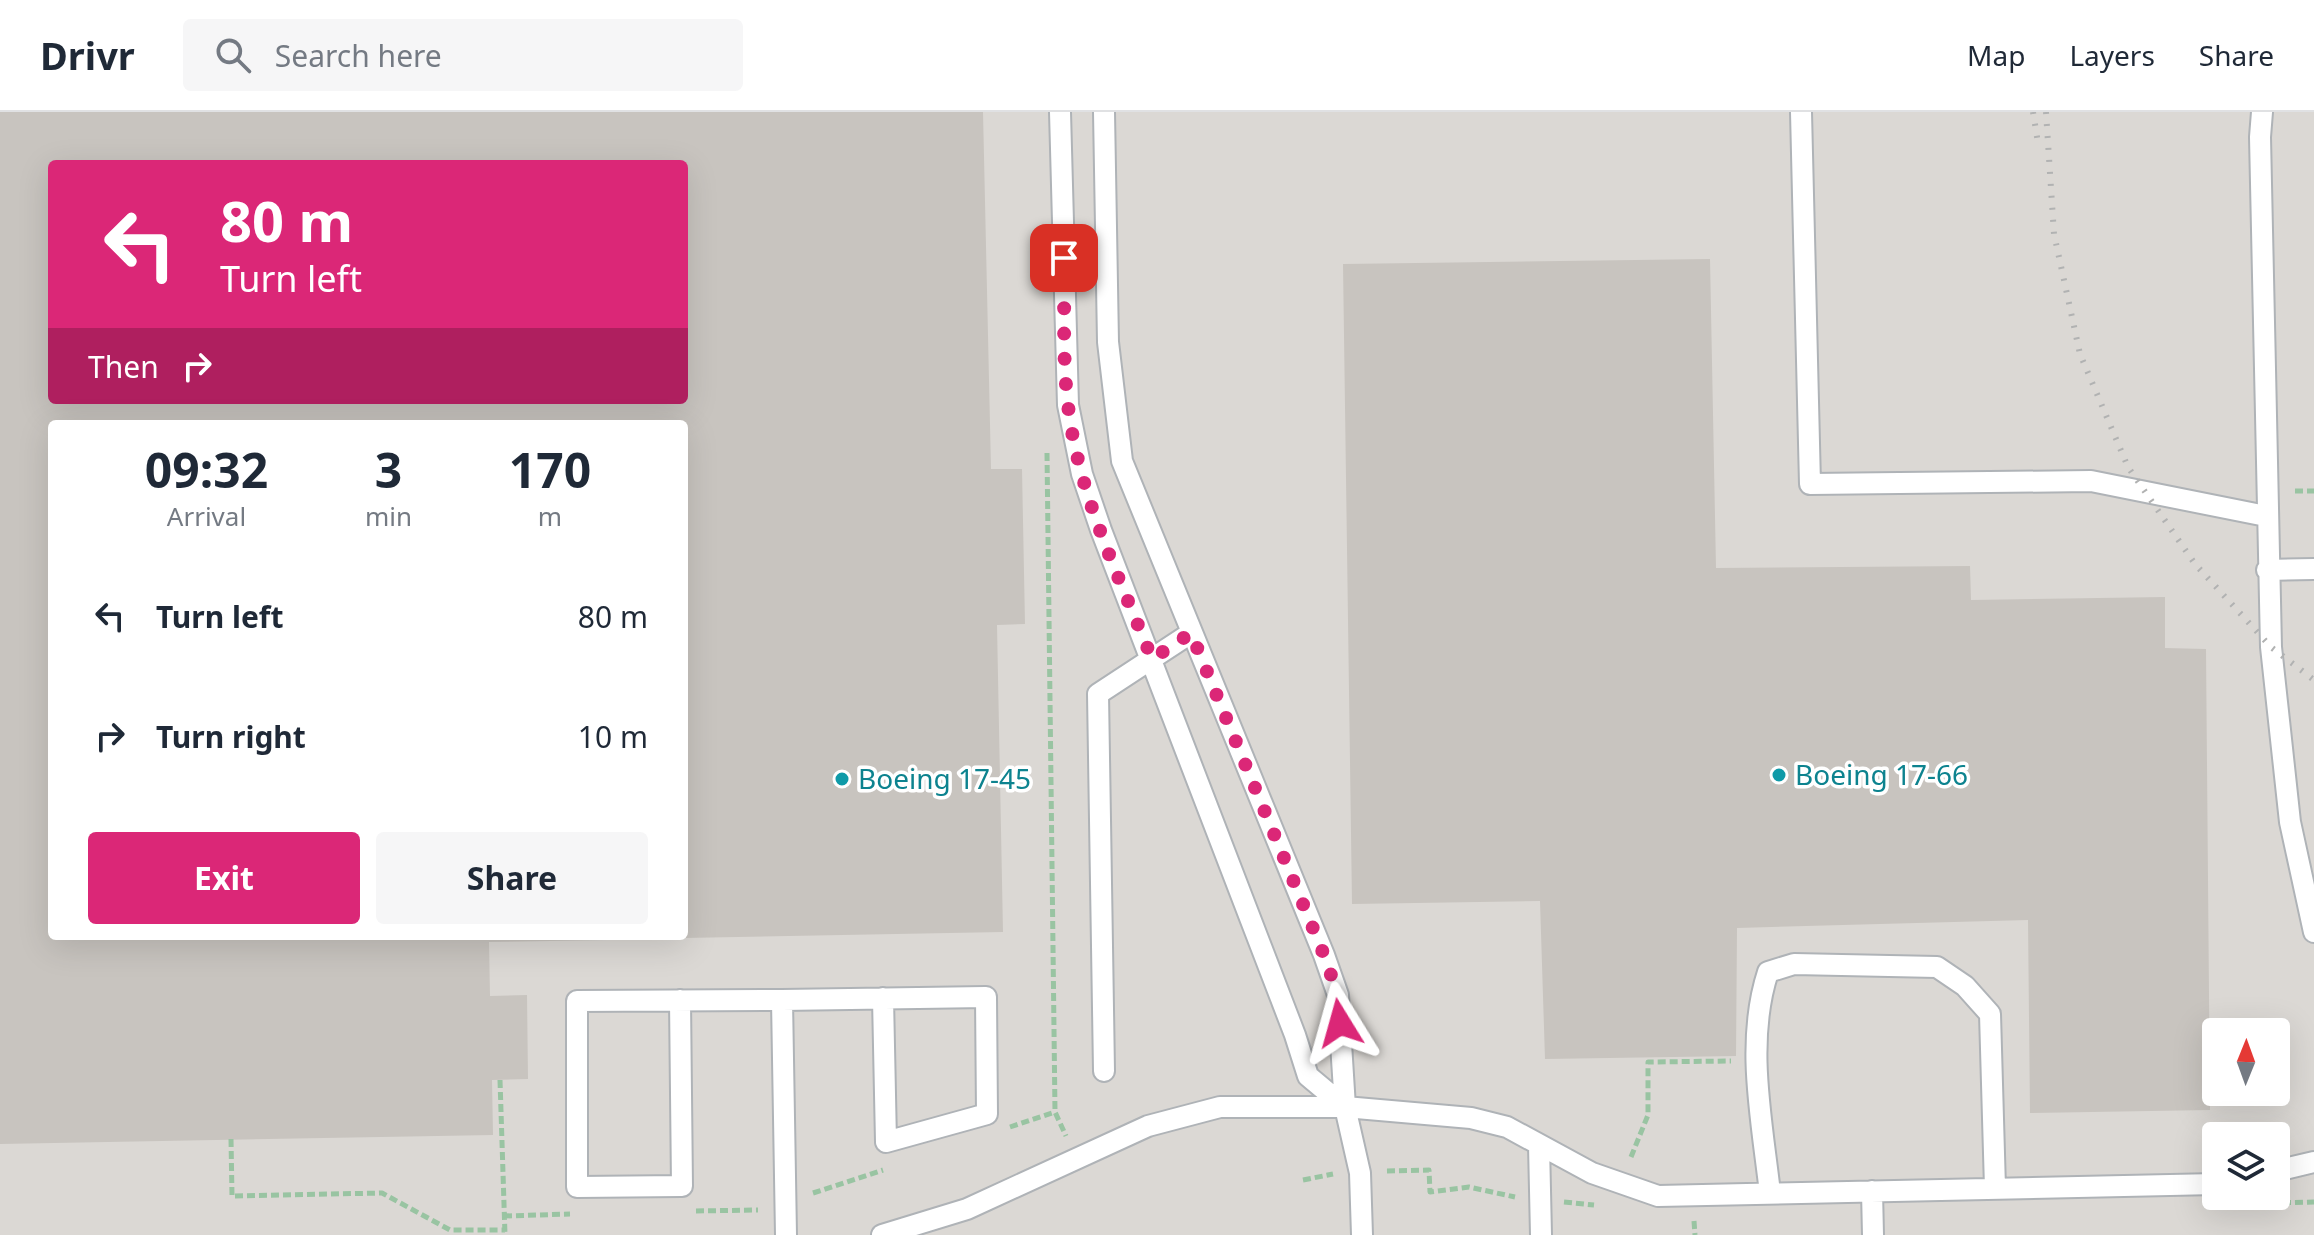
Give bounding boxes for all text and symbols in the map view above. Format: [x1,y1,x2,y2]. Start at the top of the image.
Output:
search box [183,19,743,91]
text: Drivr [40,29,135,81]
icon: search [211,33,255,77]
text: Search here [275,35,442,76]
text: Map [1967,36,2025,74]
text: Layers [2069,36,2155,74]
text: Share [2199,36,2274,74]
text: 80 m [220,182,353,258]
icon: left [88,192,192,296]
pin [1030,224,1098,292]
icon: arrive [1042,236,1086,280]
text: Turn left [220,254,362,303]
icon: right [175,344,219,388]
text: Then [88,346,159,387]
text: 09:32 [145,437,268,502]
text: 3 [375,437,402,502]
text: 170 [509,437,591,502]
text: Arrival [167,498,246,534]
text: min [365,498,412,534]
text: m [538,498,562,534]
icon: left [88,594,132,638]
text: Turn left [156,596,284,637]
text: 80 m [578,596,648,637]
icon: right [88,714,132,758]
text: Turn right [156,716,306,757]
text: 10 m [578,716,648,757]
place label: Boeing 17-66 [1795,755,1968,793]
place label: Boeing 17-45 [858,759,1031,797]
marker: Boeing 17-66 [1770,766,1788,784]
marker: Boeing 17-45 [833,770,851,788]
button: Exit [88,832,360,924]
button: Share [376,832,648,924]
position arrow [1298,981,1382,1065]
north arrow [2202,1018,2290,1106]
map controls [2202,1018,2290,1210]
button: layers [2202,1122,2290,1210]

